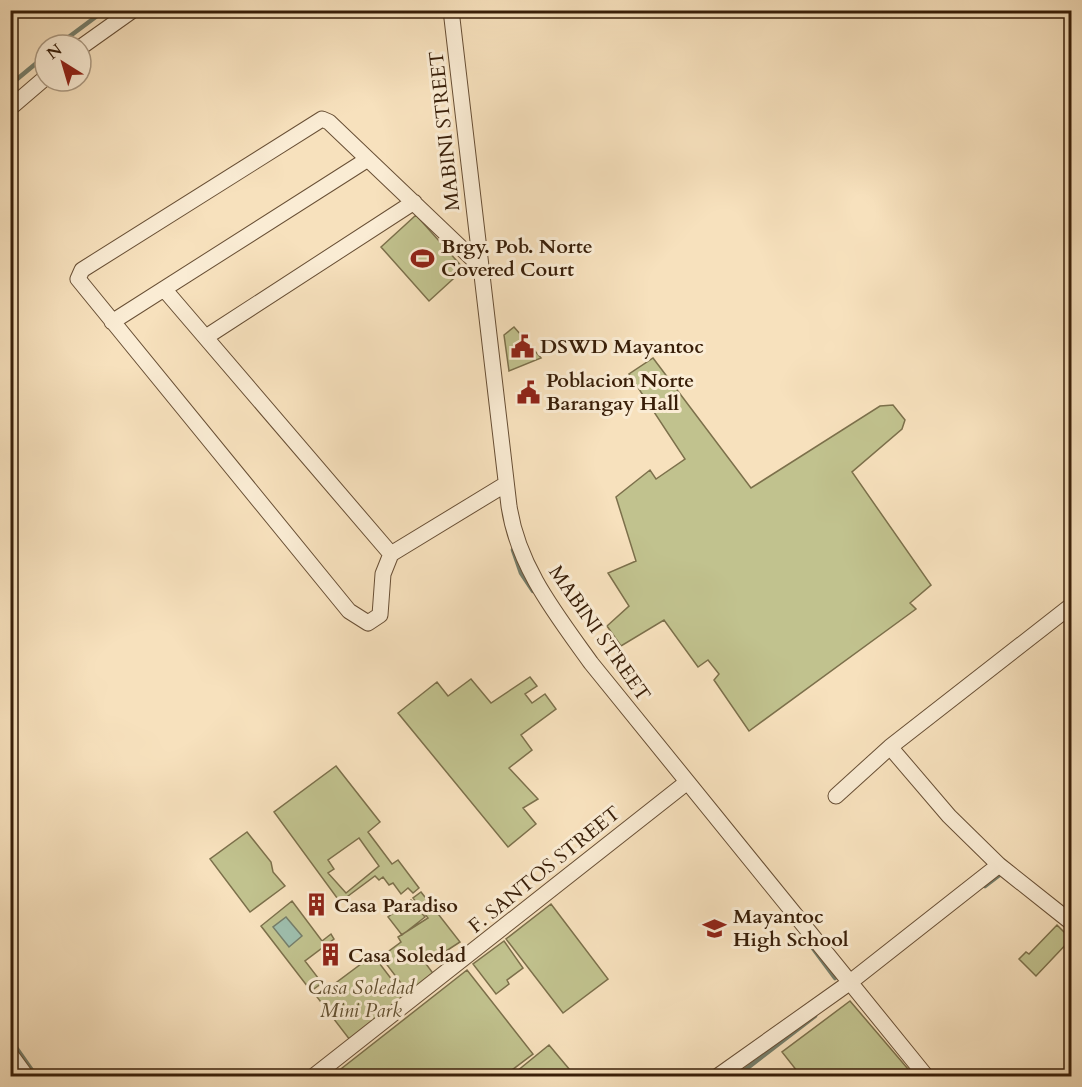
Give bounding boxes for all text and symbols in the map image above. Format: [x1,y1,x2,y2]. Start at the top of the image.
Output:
north arrow [33,33,93,93]
text: N [42,39,67,65]
street label: MABINI STREET [423,49,466,212]
place label: Brgy. Pob. Norte Covered Court [441,233,593,283]
sports icon: Brgy. Pob. Norte Covered Court [410,245,436,271]
public building icon: DSWD Mayantoc [509,333,535,359]
place label: DSWD Mayantoc [540,333,704,360]
place label: Poblacion Norte Barangay Hall [546,367,694,417]
public building icon: Poblacion Norte Barangay Hall [515,379,541,405]
street label: MABINI STREET [542,560,657,707]
street label: F. SANTOS STREET [463,799,626,939]
building icon: Casa Paradiso [303,892,329,918]
place label: Casa Paradiso [334,892,458,919]
place label: Mayantoc High School [733,903,849,953]
school or university icon: Mayantoc High School [702,915,728,941]
building icon: Casa Soledad [317,942,343,968]
place label: Casa Soledad [348,942,467,969]
park label: Casa Soledad Mini Park [308,974,416,1024]

